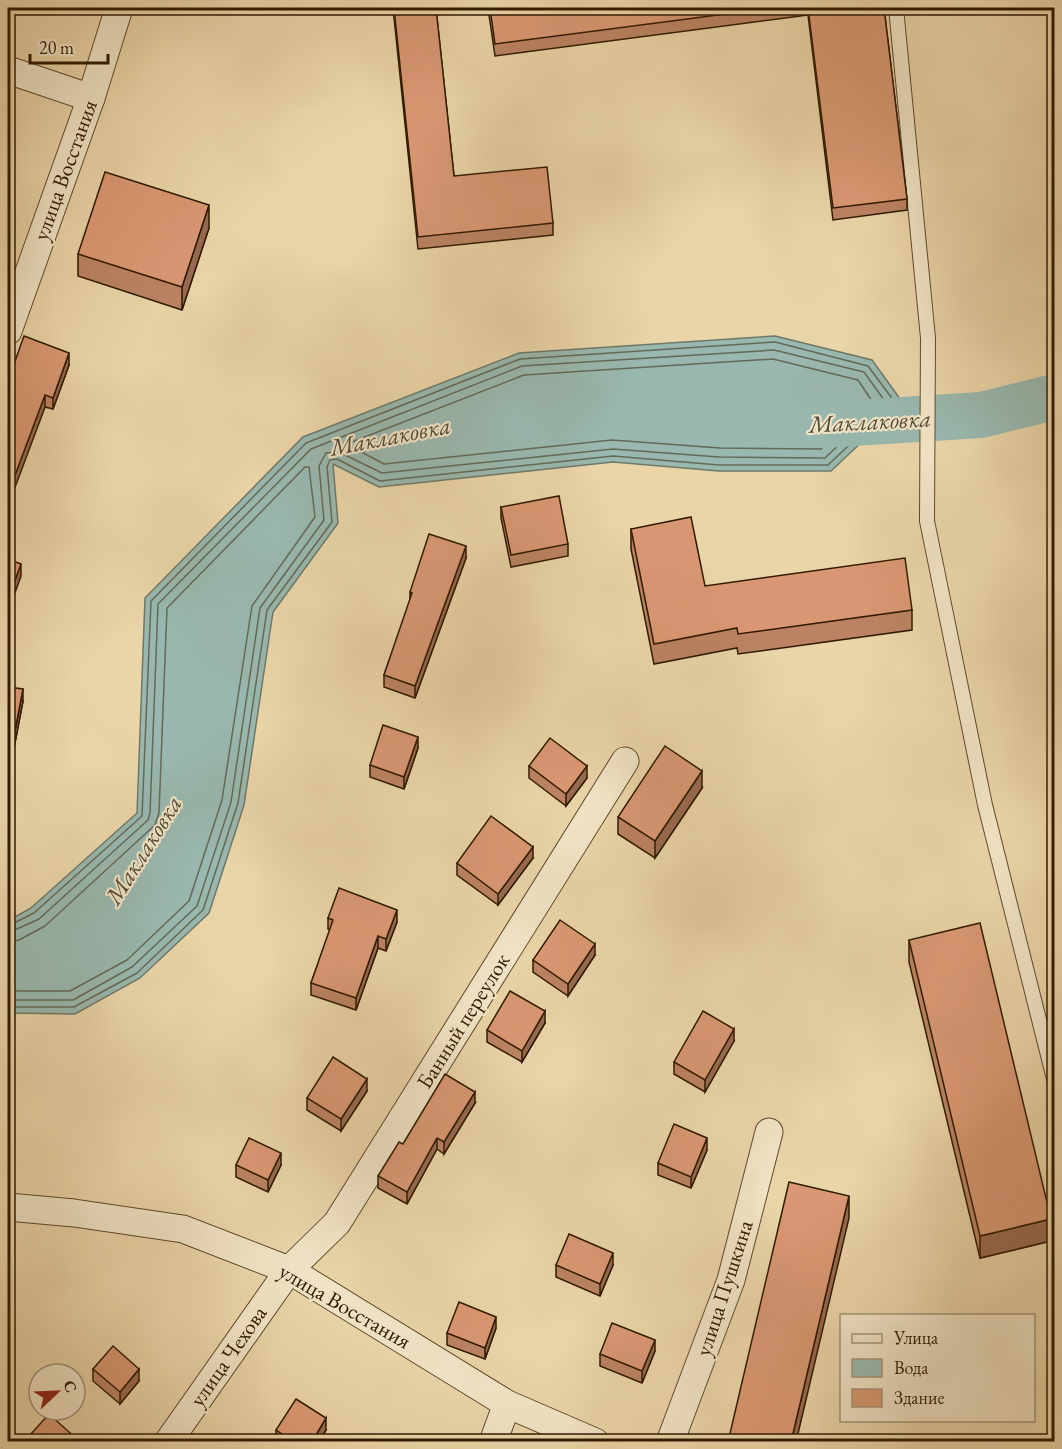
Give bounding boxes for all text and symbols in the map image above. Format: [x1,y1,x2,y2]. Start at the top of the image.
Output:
scale bar [30,27,108,65]
text: 20 m [39,36,74,59]
street label: улица Восстания [26,95,104,244]
water label: Маклаковка [806,402,932,440]
water label: Маклаковка [325,409,453,463]
water label: Маклаковка [96,790,189,912]
street label: Банный переулок [410,947,517,1094]
street label: улица Пушкина [688,1216,760,1360]
street label: улица Восстания [274,1257,416,1356]
street label: улица Чехова [183,1300,274,1412]
legend [840,1314,1035,1422]
text: Улица [893,1326,939,1349]
text: Вода [894,1356,929,1379]
north arrow [27,1362,87,1422]
text: С [58,1377,82,1396]
text: Здание [894,1386,944,1409]

